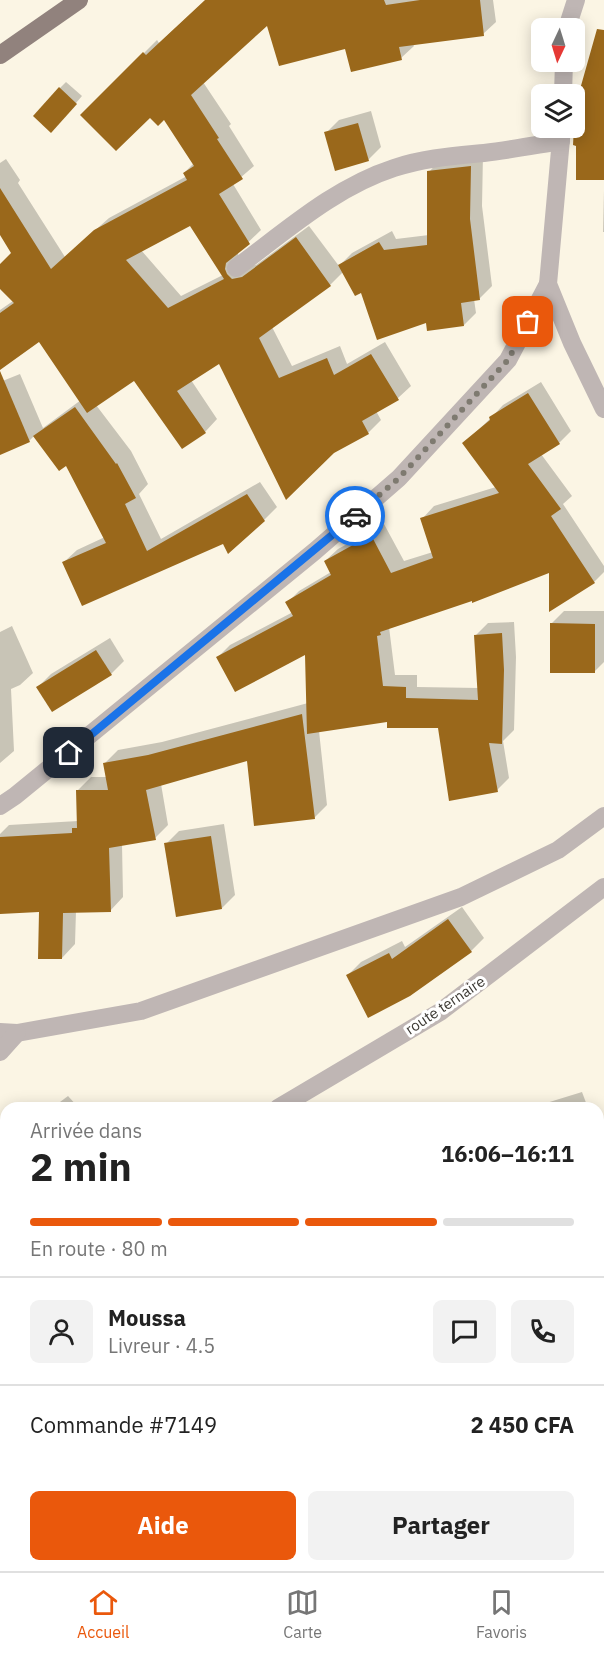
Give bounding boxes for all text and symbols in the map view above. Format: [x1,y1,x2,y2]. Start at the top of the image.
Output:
north arrow [531,18,585,72]
map controls [531,18,585,138]
button: layers [531,84,585,138]
pin [502,296,553,347]
icon: bag [511,305,544,338]
courier [325,486,385,546]
icon: car [339,500,372,533]
pin [43,727,94,778]
icon: home [52,736,85,769]
street label: route ternaire [401,971,489,1039]
text: Arrivée dans [30,1117,142,1144]
text: 16:06–16:11 [441,1139,574,1168]
text: 2 min [30,1141,132,1192]
text: En route · 80 m [30,1235,168,1262]
button: person [30,1300,93,1363]
button: chat [433,1300,496,1363]
button: phone [511,1300,574,1363]
text: Moussa [108,1303,186,1332]
text: Livreur · 4.5 [108,1332,215,1359]
text: Commande #7149 [30,1410,217,1439]
text: 2 450 CFA [470,1410,574,1439]
button: Aide [30,1491,296,1560]
button: Partager [308,1491,574,1560]
tab: Accueil [77,1586,129,1642]
tab: Carte [283,1586,322,1642]
tab: Favoris [476,1586,527,1642]

